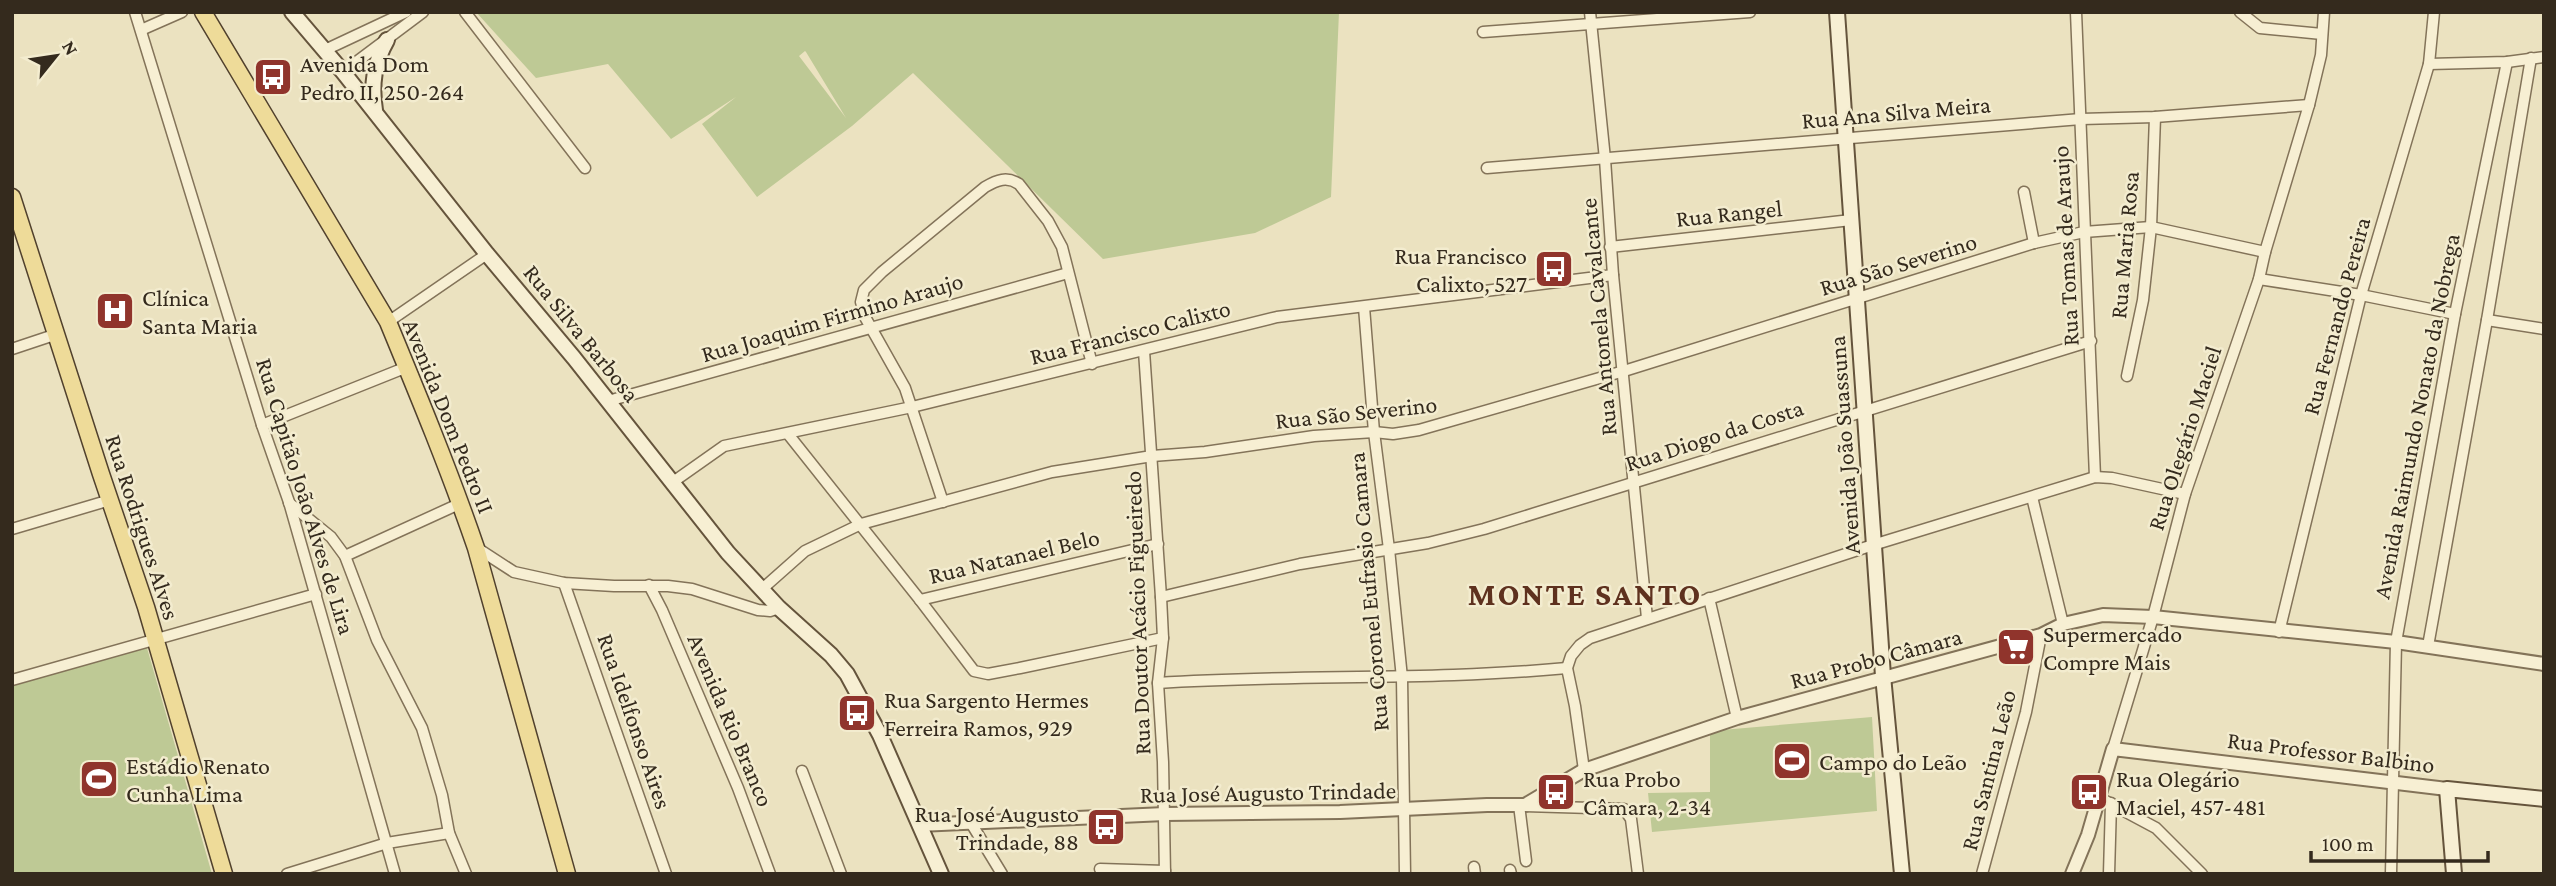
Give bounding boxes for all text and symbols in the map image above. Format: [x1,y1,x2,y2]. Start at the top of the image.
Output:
north arrow [21,21,91,91]
text: N [58,37,83,59]
place label: Avenida Dom Pedro II, 250-264 [300,50,464,105]
bus stop icon: Avenida Dom Pedro II, 250-264 [252,56,294,98]
street label: Rua Ana Silva Meira [1800,90,1992,134]
street label: Rua Tomas de Araujo [2046,145,2084,347]
street label: Rua Maria Rosa [2104,170,2144,320]
street label: Rua Rangel [1674,194,1784,232]
street label: Rua Antonela Cavalcante [1574,197,1622,437]
street label: Rua Fernando Pereira [2297,214,2375,418]
street label: Rua São Severino [1816,227,1980,301]
street label: Avenida Raimundo Nonato da Nobrega [2367,231,2465,601]
place label: Rua Francisco Calixto, 527 [1394,242,1527,297]
bus stop icon: Rua Francisco Calixto, 527 [1533,248,1575,290]
street label: Rua Silva Barbosa [518,259,646,407]
street label: Rua Joaquim Firmino Araujo [698,267,966,367]
place label: Clínica Santa Maria [142,284,258,339]
hospital icon: Clínica Santa Maria [94,290,136,332]
street label: Rua Francisco Calixto [1027,294,1233,370]
street label: Avenida Dom Pedro II [398,315,500,517]
street label: Avenida João Suassuna [1823,335,1865,555]
street label: Rua Olegário Maciel [2141,342,2227,534]
street label: Rua Capitão João Alves de Lira [251,355,361,637]
street label: Rua São Severino [1274,390,1438,434]
street label: Rua Diogo da Costa [1621,393,1807,477]
street label: Rua Rodrigues Alves [100,431,186,623]
street label: Rua Coronel Eufrasio Camara [1342,451,1394,733]
street label: Rua Doutor Acácio Figueiredo [1119,470,1155,756]
street label: Rua Natanael Belo [926,523,1102,589]
district label: MONTE SANTO [1468,576,1702,612]
place label: Supermercado Compre Mais [2043,620,2182,675]
street label: Rua Probo Câmara [1787,622,1965,694]
supermarket icon: Supermercado Compre Mais [1995,626,2037,668]
street label: Rua Idelfonso Aires [592,630,678,812]
street label: Avenida Rio Branco [682,630,780,810]
place label: Rua Sargento Hermes Ferreira Ramos, 929 [884,686,1089,741]
street label: Rua Santina Leão [1955,687,2021,853]
bus stop icon: Rua Sargento Hermes Ferreira Ramos, 929 [836,692,878,734]
street label: Rua Professor Balbino [2226,726,2436,778]
sports icon: Campo do Leão [1771,740,1813,782]
place label: Campo do Leão [1819,748,1967,775]
place label: Estádio Renato Cunha Lima [126,752,270,807]
sports icon: Estádio Renato Cunha Lima [78,758,120,800]
place label: Rua Probo Câmara, 2-34 [1583,765,1711,820]
place label: Rua Olegário Maciel, 457-481 [2116,765,2266,820]
bus stop icon: Rua Probo Câmara, 2-34 [1535,771,1577,813]
bus stop icon: Rua Olegário Maciel, 457-481 [2068,771,2110,813]
street label: Rua José Augusto Trindade [1139,776,1397,808]
place label: Rua José Augusto Trindade, 88 [915,800,1079,855]
bus stop icon: Rua José Augusto Trindade, 88 [1085,806,1127,848]
scale bar [2311,820,2488,864]
text: 100 m [2322,832,2374,856]

